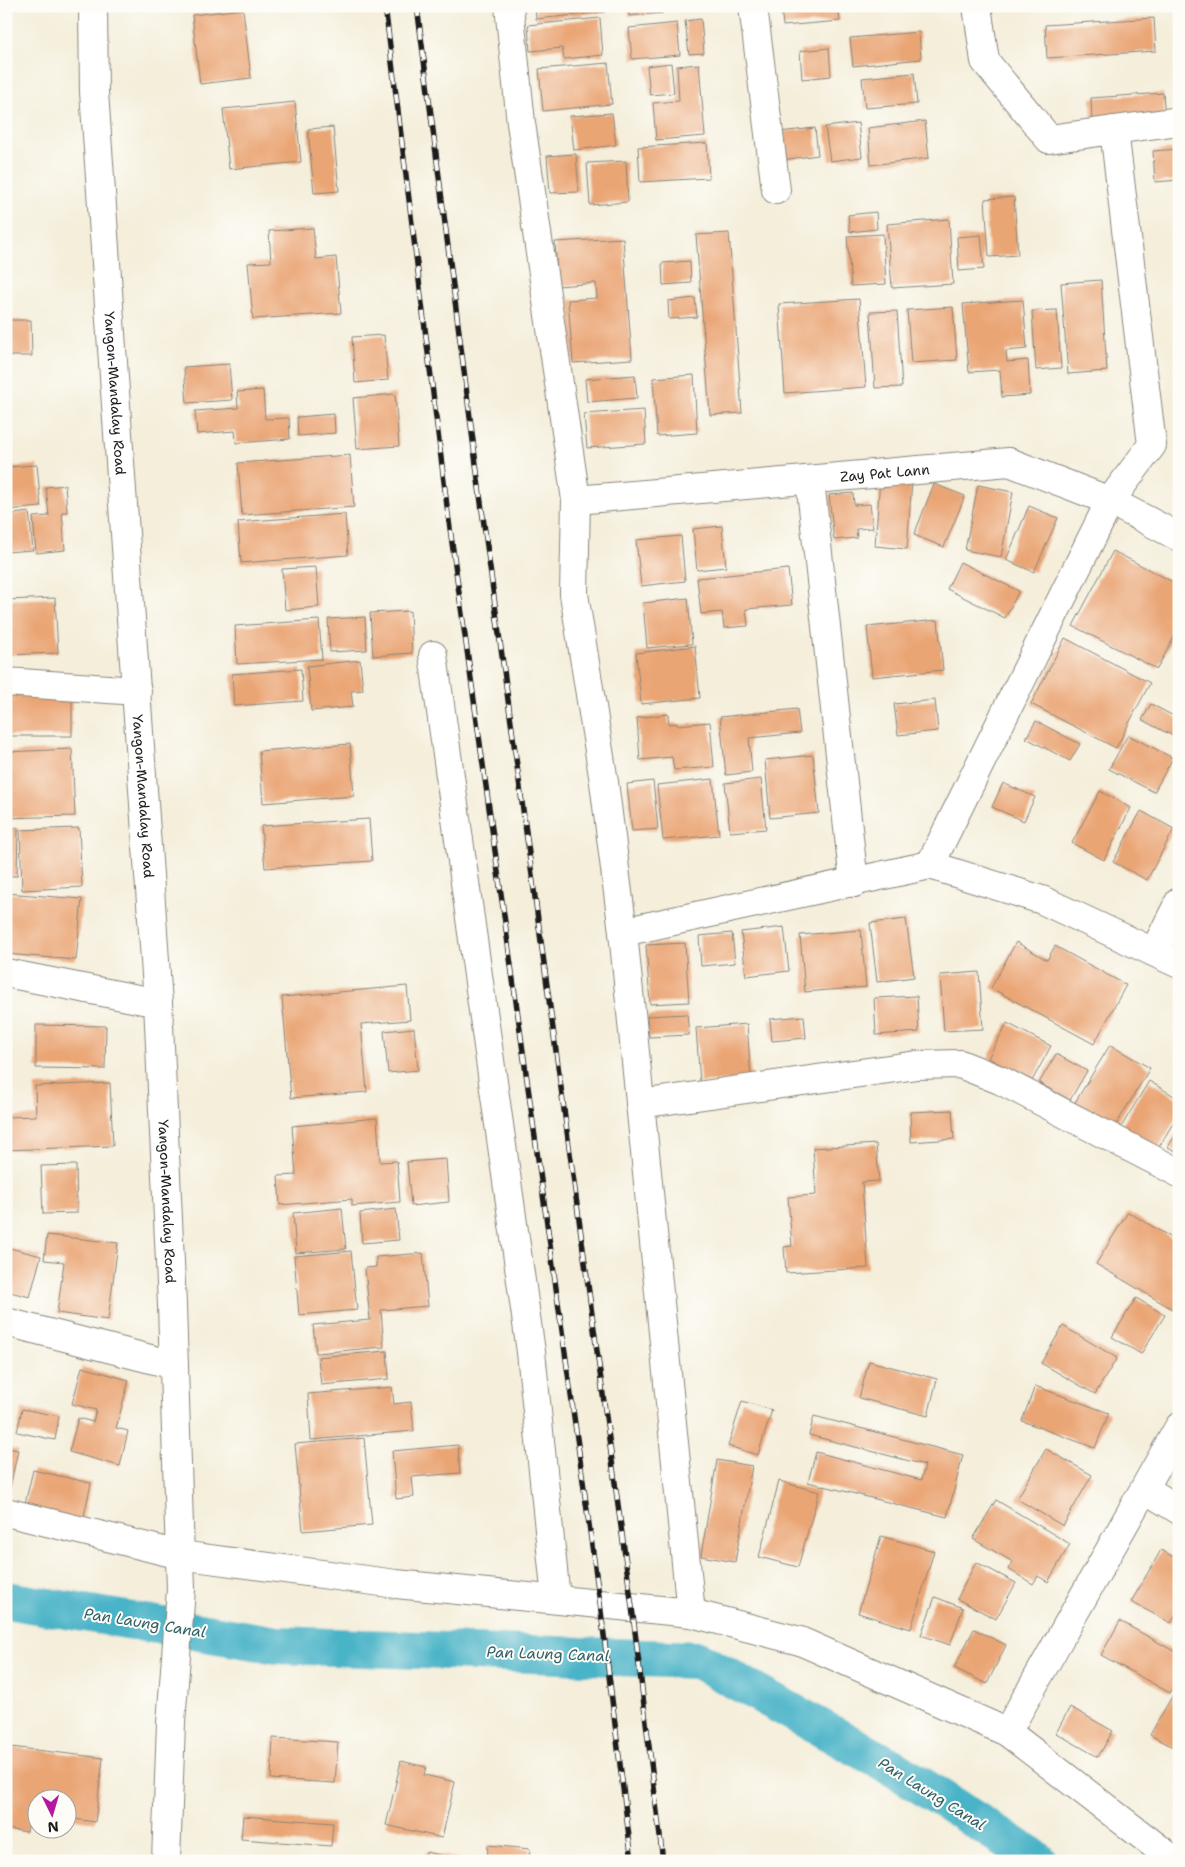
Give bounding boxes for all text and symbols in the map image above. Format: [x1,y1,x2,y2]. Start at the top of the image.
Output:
street label: Yangon-Mandalay Road [100,311,130,476]
street label: Zay Pat Lann [839,460,931,486]
street label: Yangon-Mandalay Road [129,714,158,879]
street label: Yangon-Mandalay Road [154,1119,180,1284]
water label: Pan Laung Canal [83,1604,207,1643]
water label: Pan Laung Canal [486,1642,610,1666]
water label: Pan Laung Canal [875,1753,990,1835]
north arrow [28,1790,78,1840]
text: N [47,1818,59,1836]

